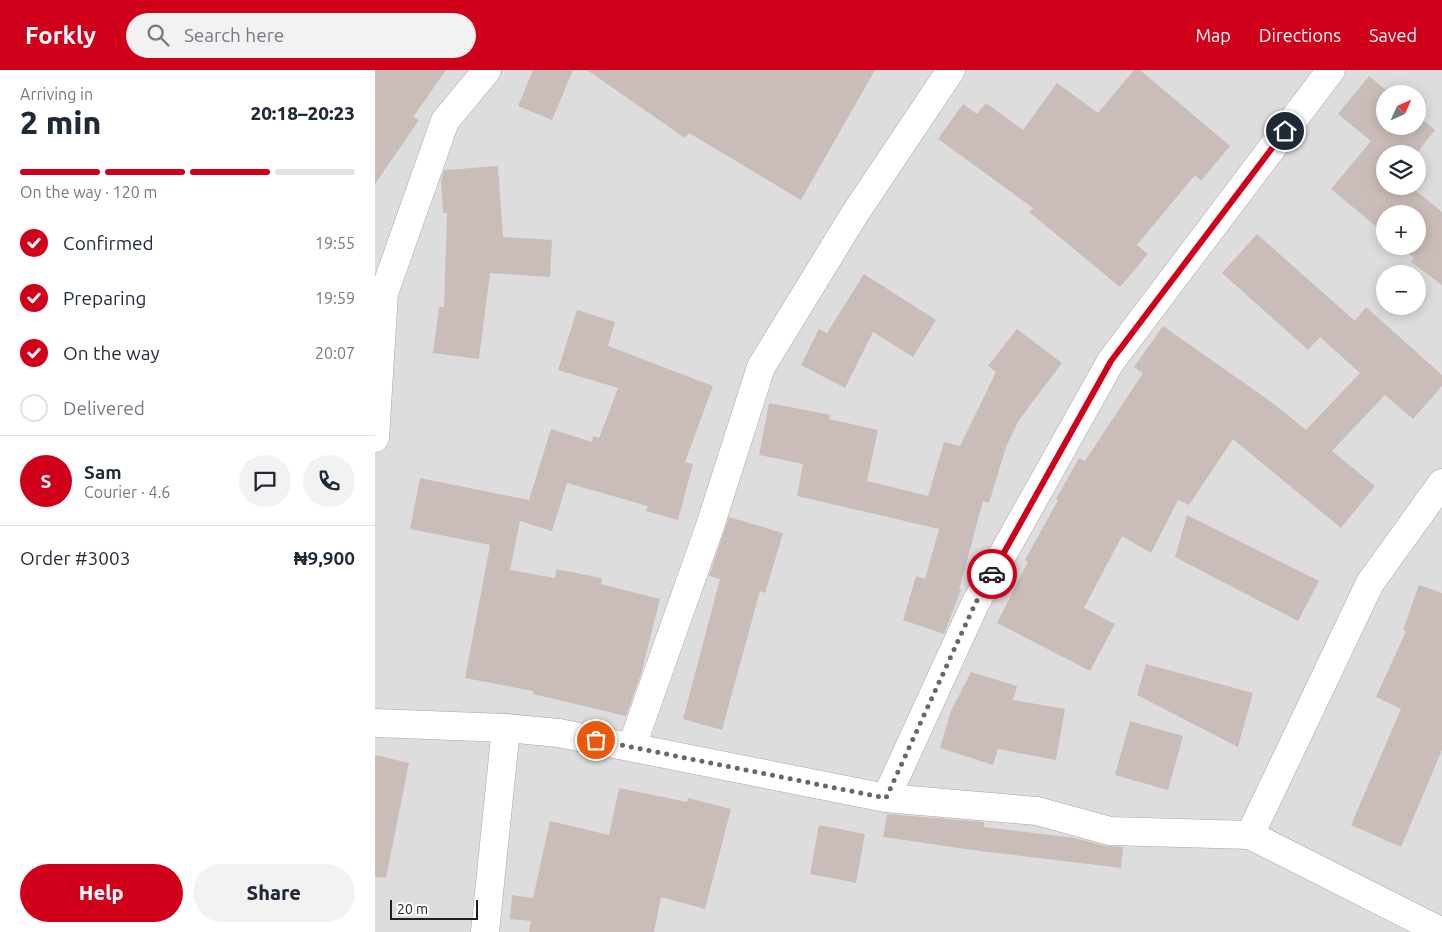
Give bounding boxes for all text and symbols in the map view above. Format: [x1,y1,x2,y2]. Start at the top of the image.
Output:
search box [126,13,476,58]
icon: search [144,21,172,49]
text: Forkly [25,22,96,49]
text: Search here [184,24,284,46]
text: Map [1195,25,1231,45]
text: Directions [1259,25,1341,45]
text: Saved [1369,25,1417,45]
text: Arriving in [20,85,93,103]
north arrow [1376,85,1426,135]
map controls [1376,85,1426,315]
text: 20:18–20:23 [250,102,355,124]
text: 2 min [20,104,101,140]
pin [1264,110,1306,152]
icon: home [1271,117,1299,145]
button: layers [1376,145,1426,195]
text: On the way · 120 m [20,183,157,201]
button: + [1376,205,1426,255]
icon: check [20,229,48,257]
text: Confirmed [63,232,154,254]
text: 19:55 [315,234,355,252]
button: − [1376,265,1426,315]
icon: check [20,284,48,312]
text: Preparing [63,287,147,309]
text: 19:59 [315,289,355,307]
icon: check [20,339,48,367]
text: On the way [63,342,160,364]
text: 20:07 [315,344,355,362]
text: Delivered [63,397,145,419]
button: chat [239,455,291,507]
button: phone [303,455,355,507]
text: Sam [84,461,122,483]
text: S [41,470,51,492]
text: Courier · 4.6 [84,483,170,501]
text: Order #3003 [20,547,130,569]
text: ₦9,900 [294,547,355,569]
courier [967,549,1017,599]
icon: car [978,560,1006,588]
pin [575,719,617,761]
icon: bag [582,726,610,754]
button: Help [20,864,183,922]
button: Share [193,864,355,922]
scale bar [390,897,477,920]
text: 20 m [397,901,428,917]

